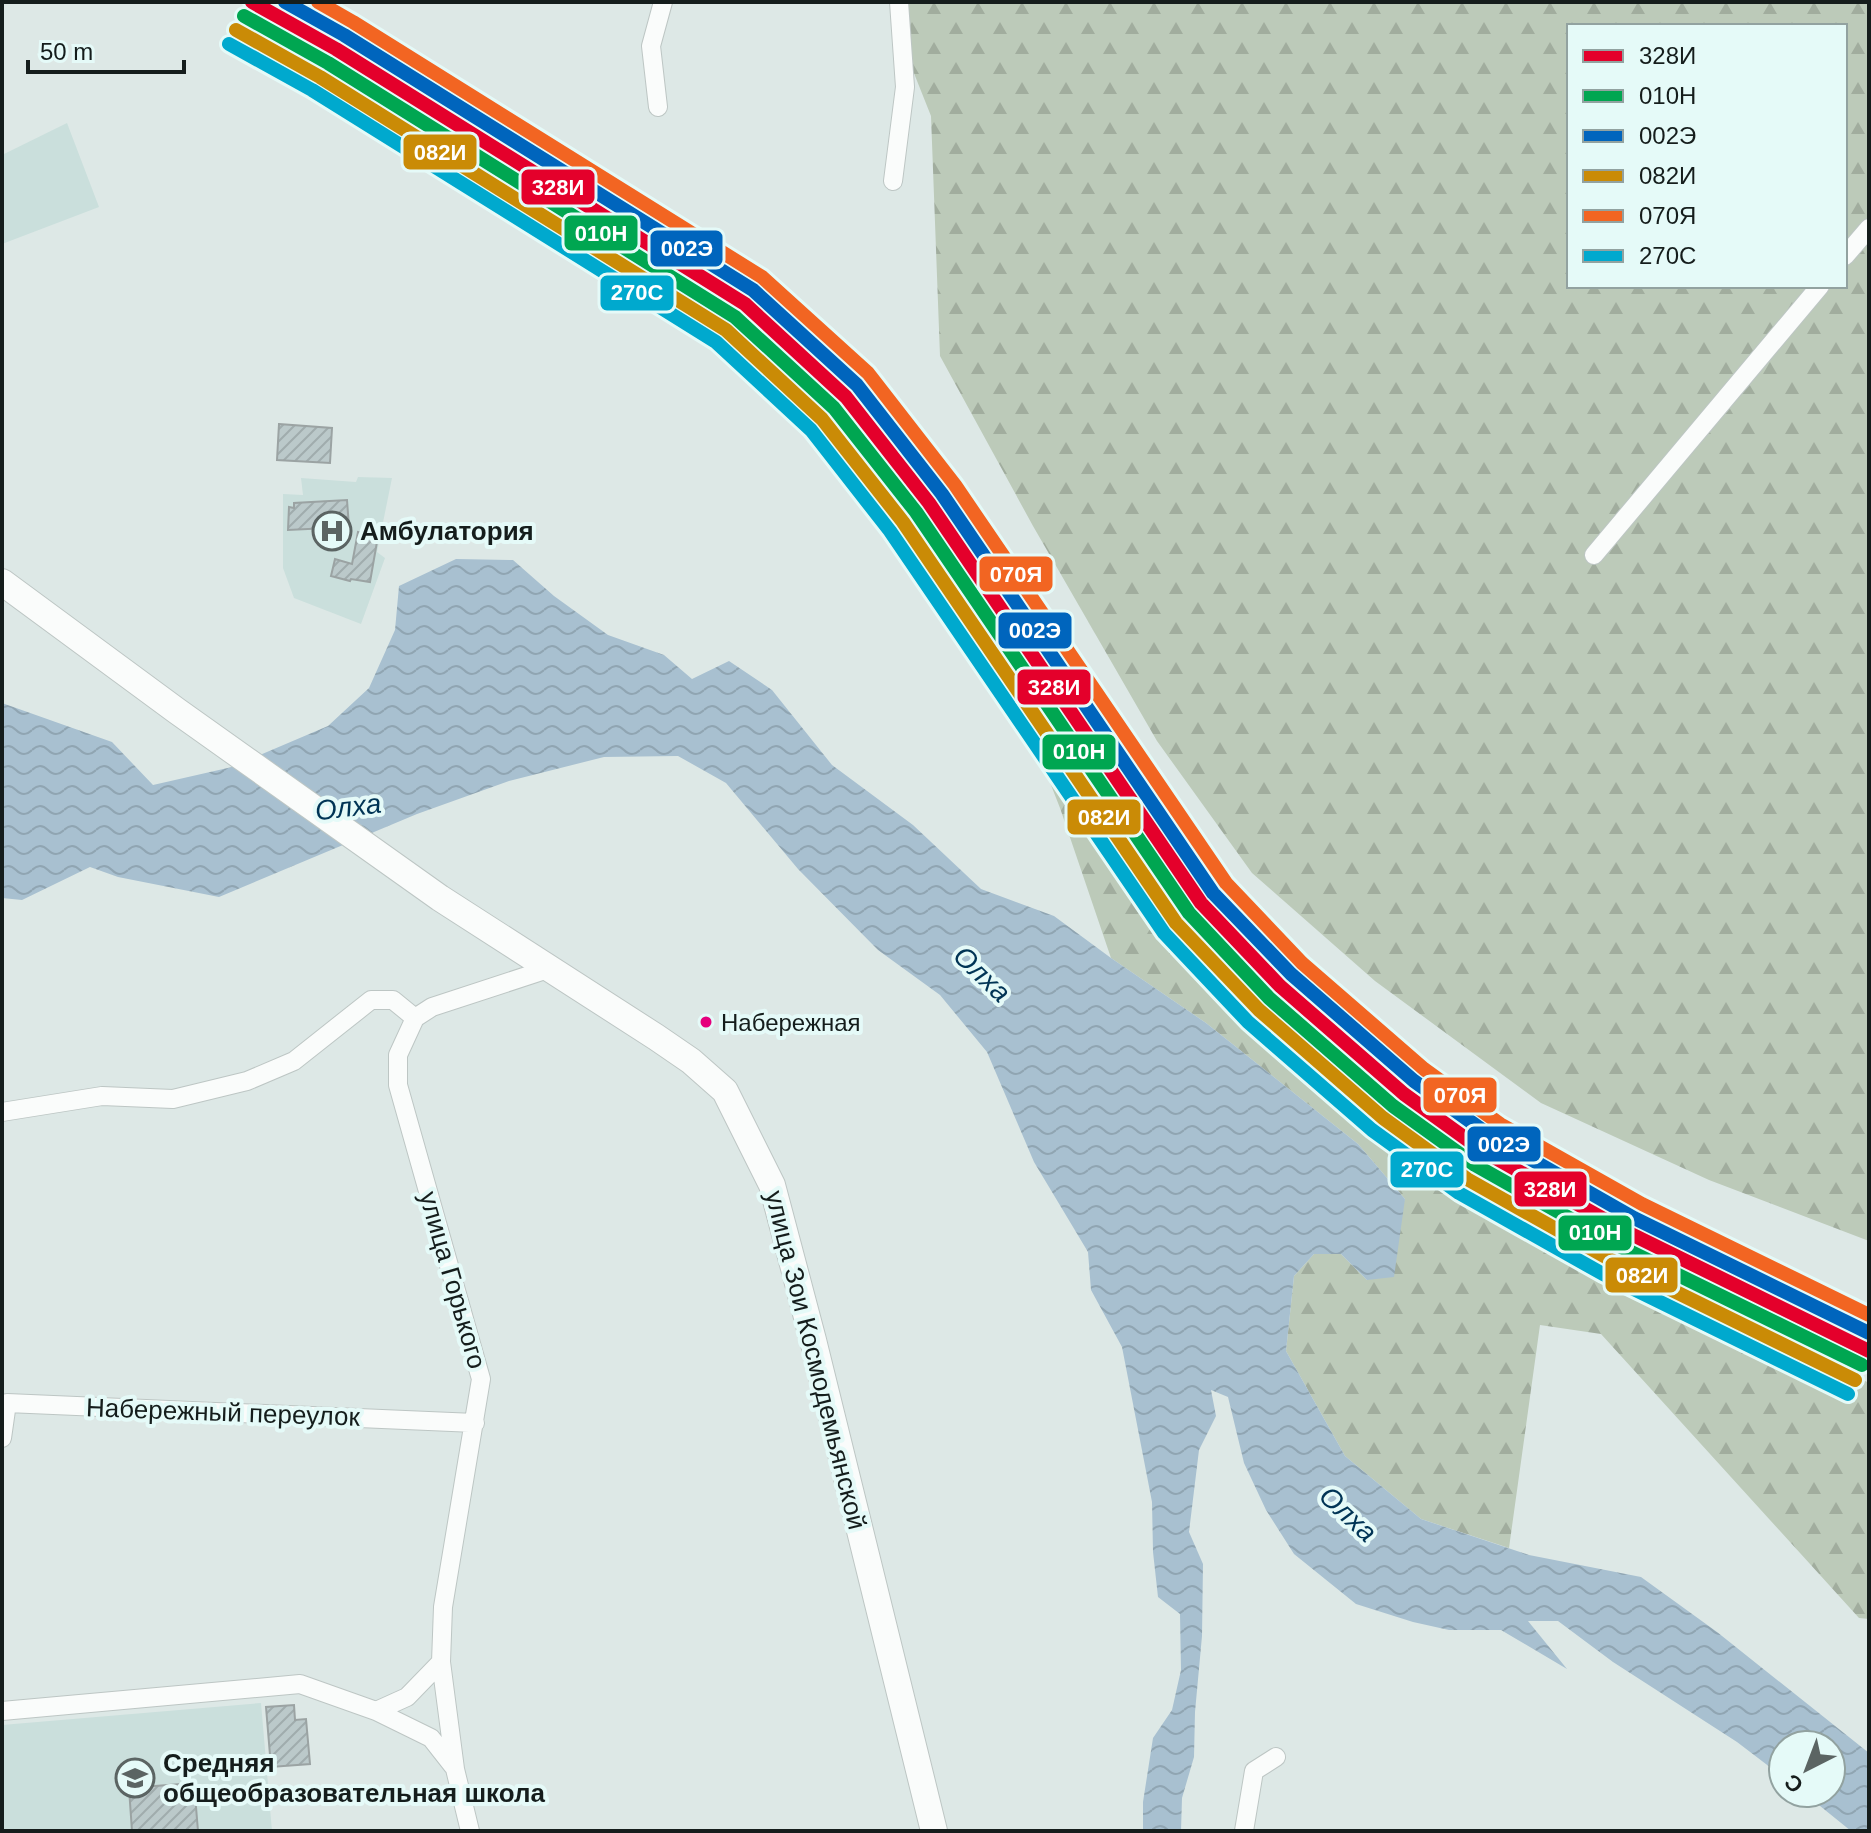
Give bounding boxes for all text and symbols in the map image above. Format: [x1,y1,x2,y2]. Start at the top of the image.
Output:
scale bar [28,24,184,74]
legend [1567,24,1847,288]
text: 50 m [40,38,93,65]
text: 328И [1639,42,1696,69]
text: 010Н [1639,82,1696,109]
text: 002Э [1639,122,1696,149]
line badge: 082И [402,133,478,171]
text: 082И [414,140,466,165]
text: 082И [1639,162,1696,189]
line badge: 328И [520,168,596,206]
text: 328И [532,175,584,200]
text: 070Я [1639,202,1696,229]
line badge: 010Н [563,214,639,252]
text: 010Н [575,221,627,246]
line badge: 002Э [649,229,724,268]
text: 002Э [661,236,713,261]
text: 270С [1639,242,1696,269]
line badge: 270С [599,274,675,312]
text: 270С [611,280,663,305]
hospital icon: Амбулатория [311,510,353,552]
place label: Амбулатория [360,516,534,546]
line badge: 070Я [978,555,1054,593]
text: 070Я [990,562,1042,587]
line badge: 002Э [997,611,1073,650]
text: 002Э [1009,618,1061,643]
line badge: 328И [1016,668,1092,706]
text: 328И [1028,675,1080,700]
line badge: 010Н [1041,733,1117,771]
text: 010Н [1053,739,1105,764]
water label: Олха [313,788,383,826]
line badge: 082И [1066,798,1142,836]
text: 082И [1078,805,1130,830]
water label: Олха [947,940,1017,1008]
place label: Набережная [721,1009,861,1036]
marker: Набережная [698,1014,714,1030]
line badge: 070Я [1422,1076,1498,1114]
text: 070Я [1434,1083,1486,1108]
line badge: 002Э [1466,1125,1542,1163]
text: 002Э [1478,1132,1530,1157]
line badge: 270С [1389,1150,1465,1189]
text: 270С [1401,1157,1453,1182]
line badge: 328И [1513,1170,1588,1208]
text: 328И [1524,1177,1576,1202]
street label: улица Зои Космодемьянской [759,1187,873,1533]
street label: улица Горького [413,1188,493,1372]
line badge: 010Н [1557,1214,1633,1252]
text: 010Н [1569,1220,1621,1245]
line badge: 082И [1604,1256,1679,1294]
text: 082И [1616,1263,1668,1288]
street label: Набережный переулок [86,1392,361,1432]
water label: Олха [1313,1480,1383,1548]
north arrow [1767,1729,1847,1809]
place label: Средняя общеобразовательная школа [163,1748,546,1808]
school or university icon: Средняя общеобразовательная школа [114,1757,156,1799]
text: С [1780,1769,1808,1798]

